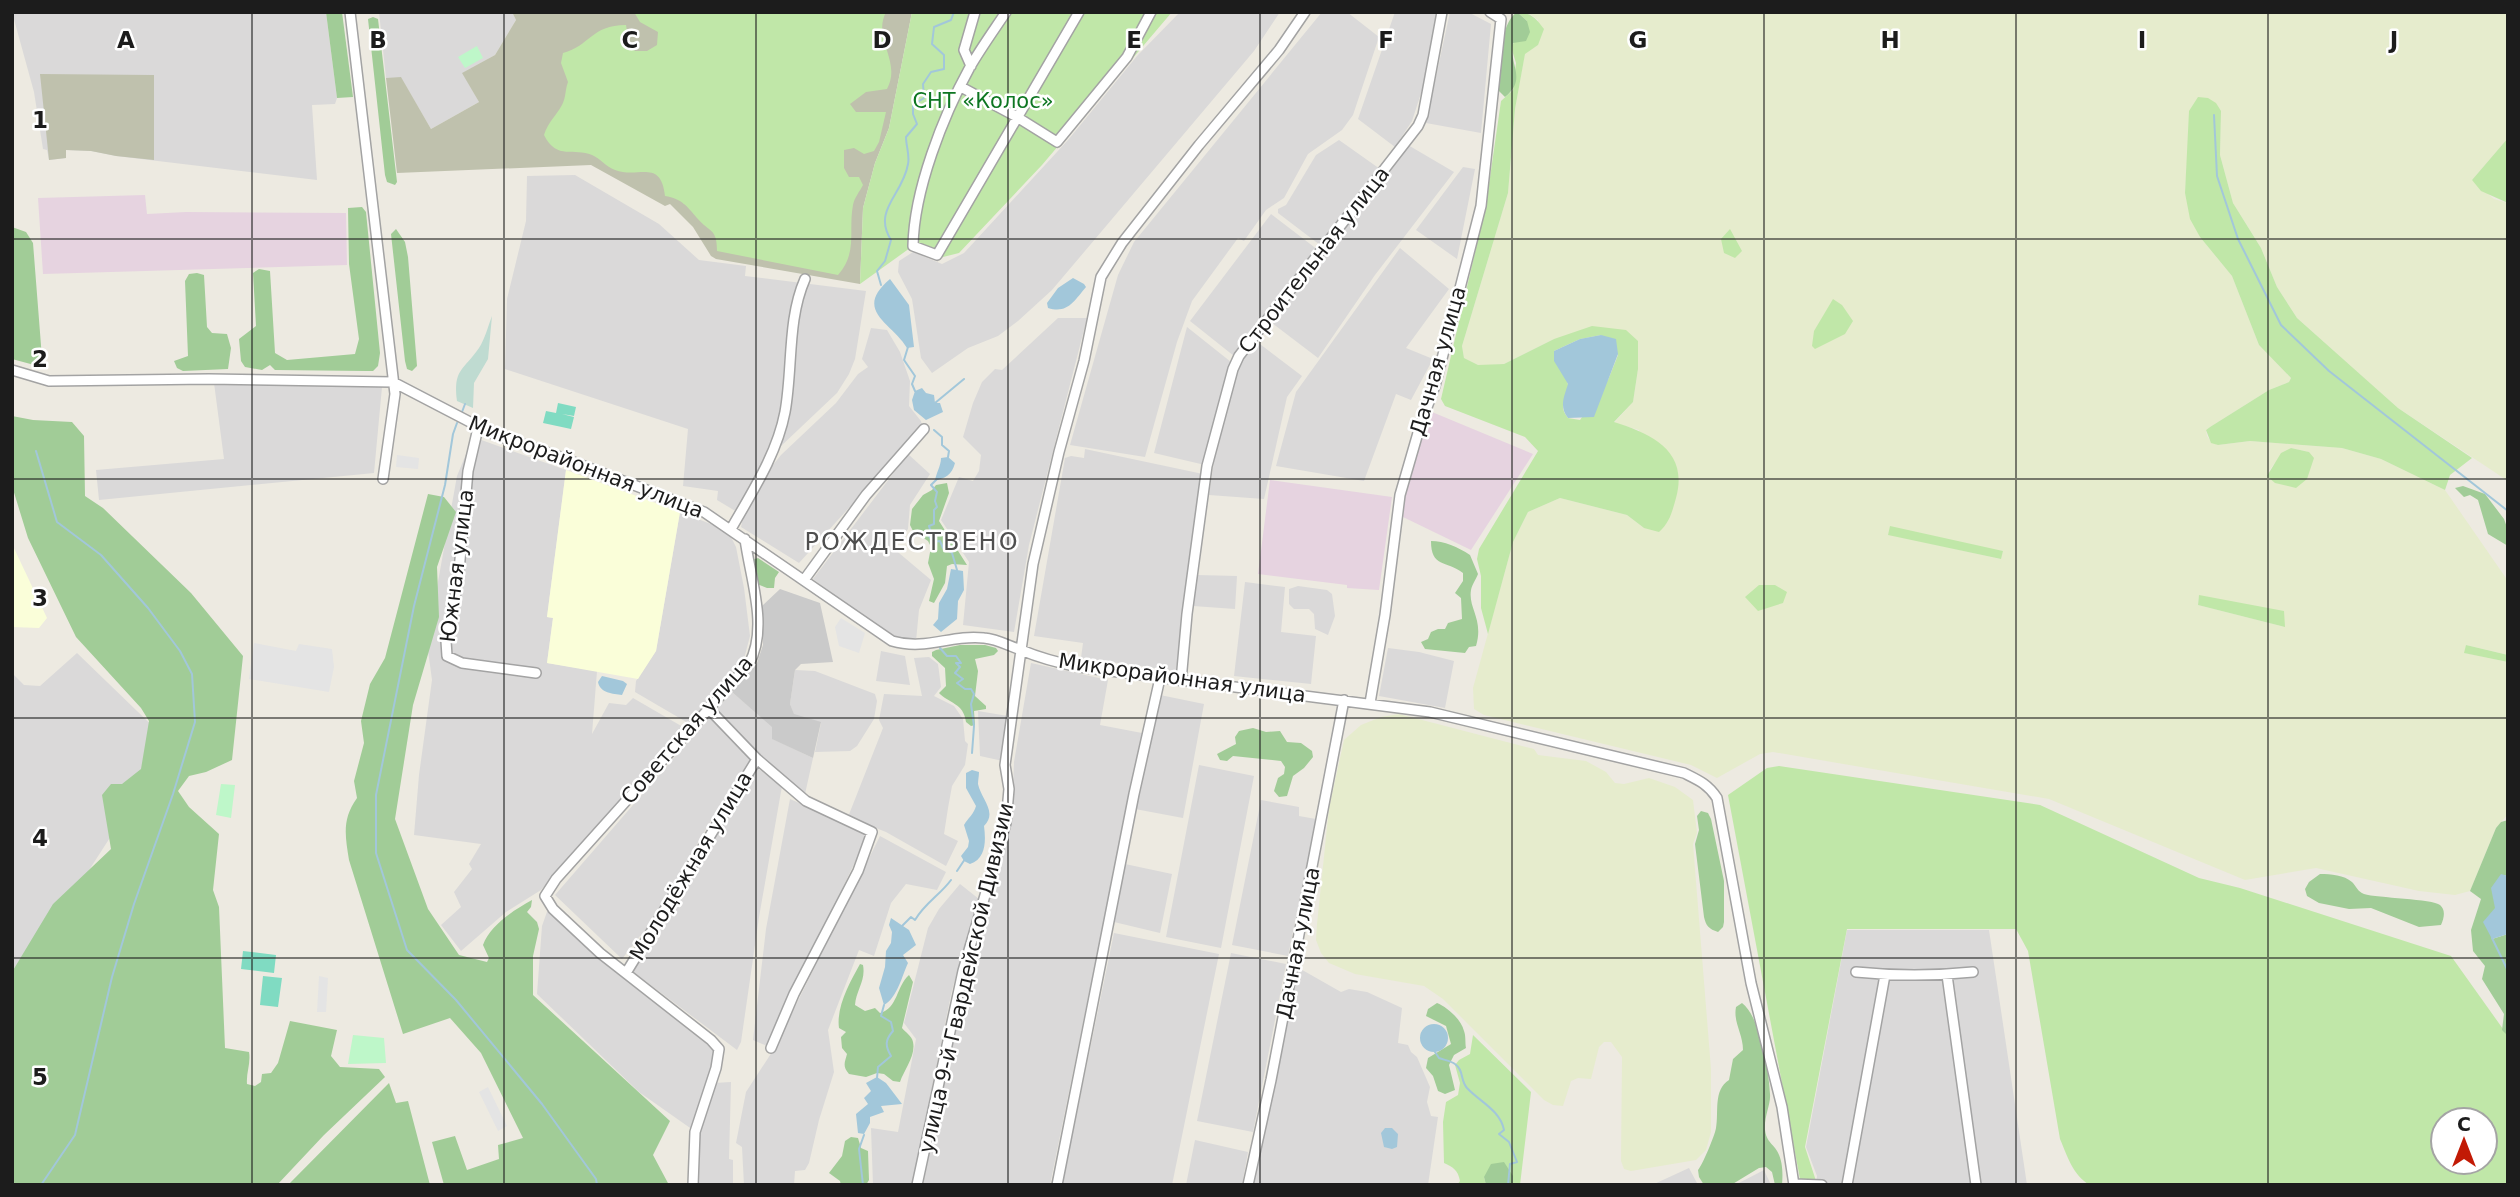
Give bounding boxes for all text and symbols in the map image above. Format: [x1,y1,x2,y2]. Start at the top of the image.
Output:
text: A [117,27,135,53]
text: B [369,27,387,53]
text: C [622,27,638,53]
text: D [872,27,892,53]
text: E [1126,27,1142,53]
text: F [1378,27,1394,53]
text: G [1629,27,1647,53]
text: H [1880,27,1900,53]
text: I [2138,27,2146,53]
text: J [2388,27,2398,53]
park label: СНТ «Колос» [912,89,1054,113]
text: 1 [32,107,48,133]
street label: Строительная улица [1234,162,1394,358]
street label: Дачная улица [1405,284,1471,438]
text: 2 [32,346,48,372]
street label: Микрорайонная улица [465,411,707,523]
street label: Южная улица [436,488,478,644]
district label: РОЖДЕСТВЕНО [804,528,1020,556]
text: 3 [32,585,48,611]
street label: Микрорайонная улица [1057,649,1307,707]
street label: Советская улица [616,651,758,809]
street label: Молодёжная улица [625,767,757,965]
street label: улица 9-й Гвардейской Дивизии [914,800,1018,1156]
text: 4 [32,825,48,851]
street label: Дачная улица [1272,865,1324,1021]
text: 5 [32,1064,48,1090]
north arrow [2429,1106,2499,1176]
text: С [2457,1113,2471,1135]

